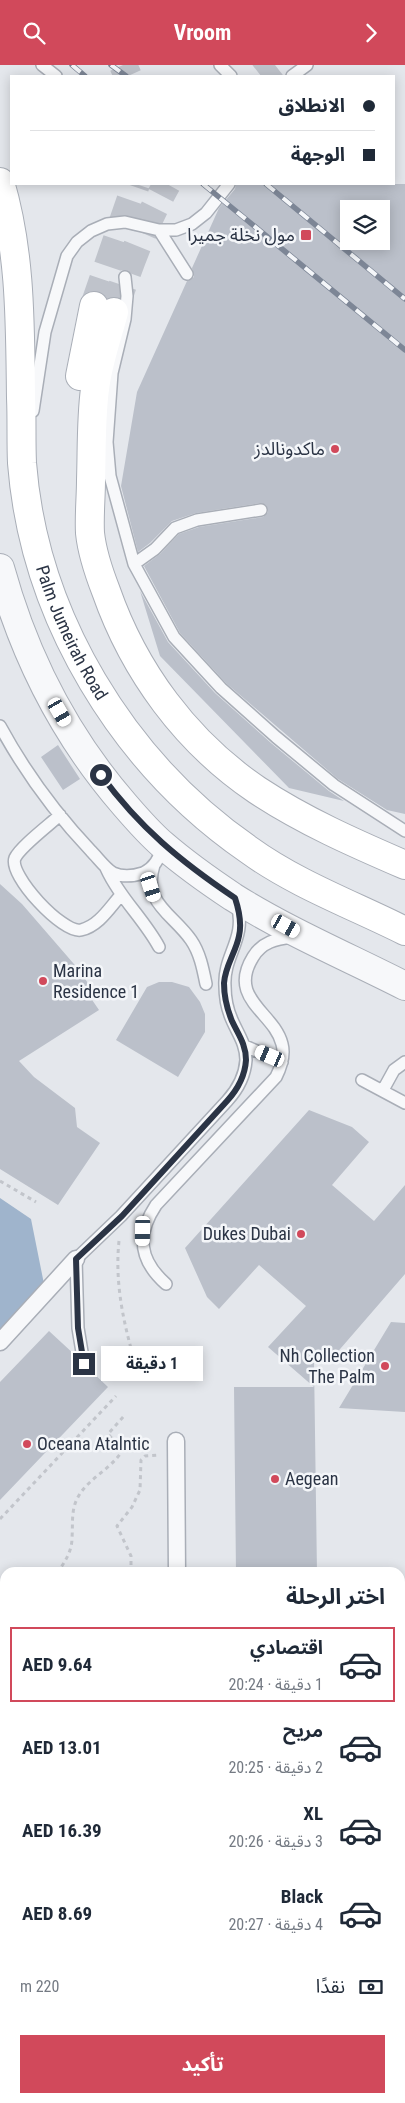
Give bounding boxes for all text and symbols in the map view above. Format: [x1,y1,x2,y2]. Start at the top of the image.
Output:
icon: search [20,19,48,47]
icon: forward [357,19,385,47]
text: Vroom [174,20,231,45]
text: الانطلاق [279,94,345,117]
text: الوجهة [291,143,345,166]
map controls [340,200,390,250]
button: layers [340,200,390,250]
place label: مول نخلة جميرا [187,224,295,246]
marker: مول نخلة جميرا [299,228,313,242]
place label: ماكدونالدز [253,438,325,460]
marker: ماكدونالدز [329,443,341,455]
street label: Palm Jumeirah Road [32,563,112,704]
car [46,695,73,729]
route start [90,764,112,786]
car [139,870,162,904]
car [269,912,302,940]
place label: Marina Residence 1 [53,960,139,1002]
marker: Marina Residence 1 [37,975,49,987]
car [253,1043,286,1069]
car [135,1216,150,1246]
place label: Dukes Dubai [203,1223,291,1244]
marker: Dukes Dubai [295,1228,307,1240]
place label: Nh Collection The Palm [280,1345,375,1387]
callout: 1 دقيقة [102,1347,204,1381]
route end [73,1353,95,1375]
text: 1 دقيقة [126,1354,178,1373]
marker: Nh Collection The Palm [379,1360,391,1372]
place label: Oceana Atalntic [37,1433,149,1454]
marker: Oceana Atalntic [21,1438,33,1450]
place label: Aegean [285,1468,338,1489]
marker: Aegean [269,1473,281,1485]
text: اختر الرحلة [286,1584,385,1609]
text: اقتصادي [250,1636,323,1659]
icon: car [338,1642,383,1687]
text: AED 9.64 [22,1653,92,1676]
text: 1 دقيقة · 20:24 [228,1675,323,1694]
text: مريح [283,1719,323,1742]
icon: car [338,1725,383,1770]
text: AED 13.01 [22,1736,102,1759]
text: 2 دقيقة · 20:25 [228,1758,323,1777]
text: XL [303,1802,323,1825]
icon: car [338,1808,383,1853]
text: AED 16.39 [22,1819,102,1842]
text: 3 دقيقة · 20:26 [228,1832,323,1851]
text: Black [281,1885,323,1908]
icon: car [338,1891,383,1936]
text: AED 8.69 [22,1902,92,1925]
text: 4 دقيقة · 20:27 [228,1915,323,1934]
icon: cash [357,1973,385,2001]
text: نقدًا [316,1975,345,1998]
text: 220 m [20,1977,59,1996]
button: تأكيد [20,2035,385,2093]

